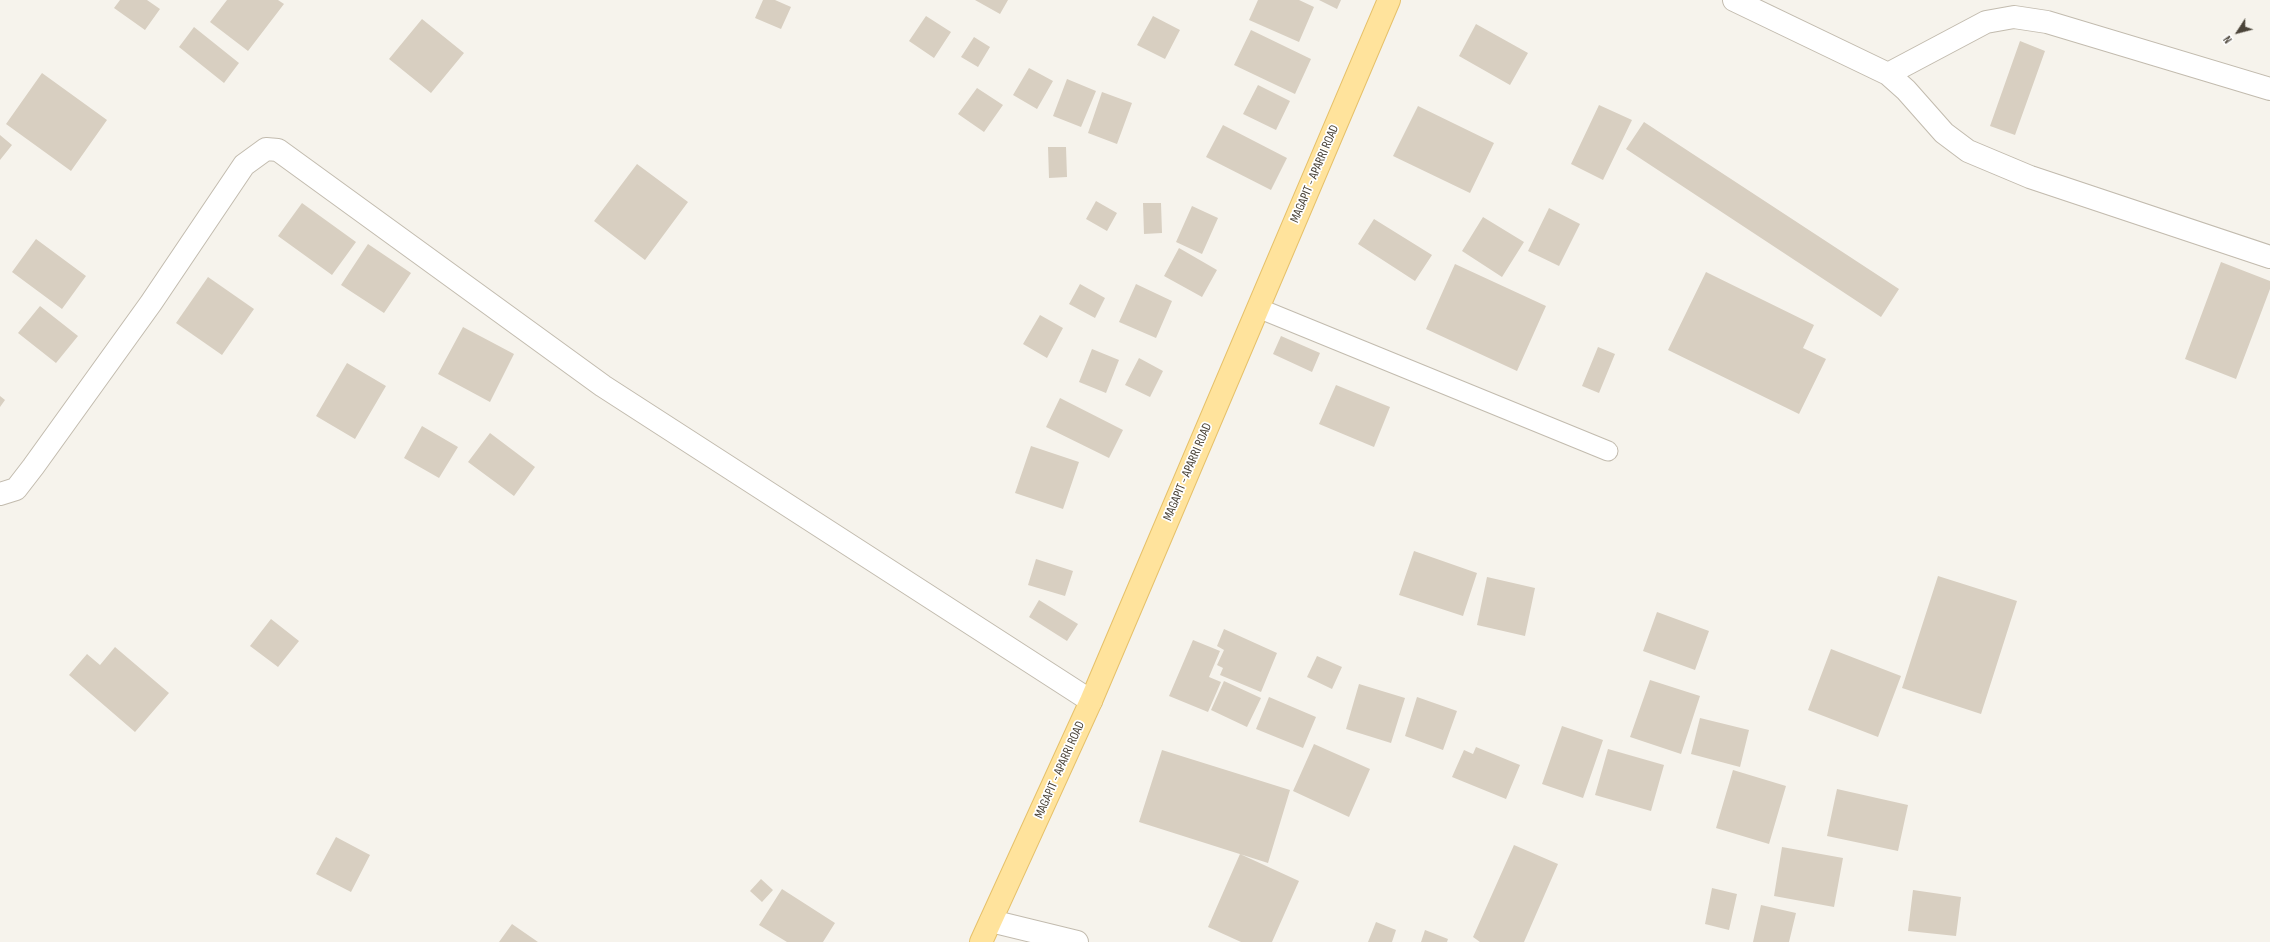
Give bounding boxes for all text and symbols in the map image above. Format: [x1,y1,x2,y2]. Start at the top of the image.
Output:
north arrow [2218,12,2258,52]
text: N [2221,33,2235,46]
street label: MAGAPIT - APARRI ROAD [1287,123,1343,225]
street label: MAGAPIT - APARRI ROAD [1160,421,1216,523]
street label: MAGAPIT - APARRI ROAD [1032,719,1088,821]

